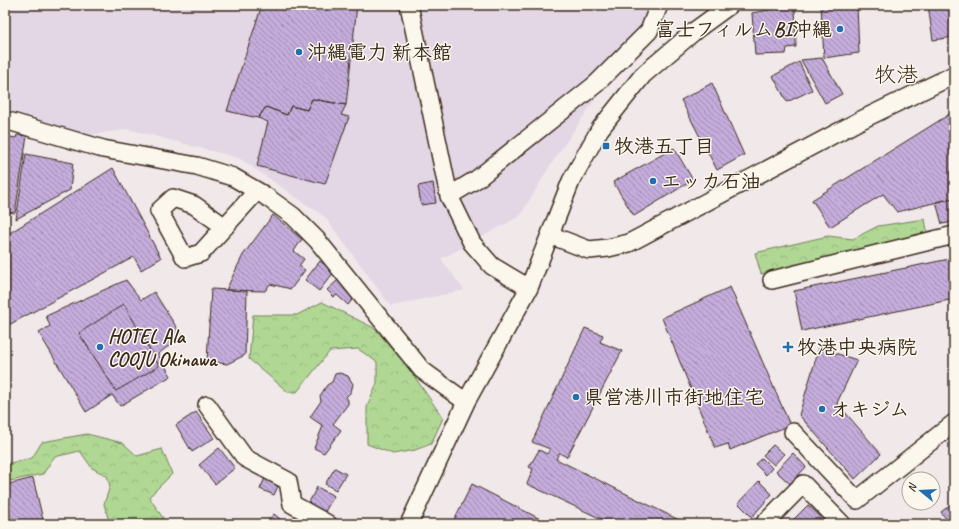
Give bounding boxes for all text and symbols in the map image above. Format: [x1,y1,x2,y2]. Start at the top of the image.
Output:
place label: 富士フィルムBI沖縄 [655,17,832,42]
marker: 富士フィルムBI沖縄 [835,24,845,34]
place label: 沖縄電力 新本館 [307,40,452,65]
marker: 沖縄電力 新本館 [294,47,304,57]
district label: 牧港 [874,61,918,89]
place label: 牧港五丁目 [614,134,714,159]
marker: 牧港五丁目 [601,141,611,151]
place label: エッカ石油 [661,169,761,194]
marker: エッカ石油 [648,176,658,186]
place label: HOTEL Ala COOJU Okinawa [108,324,218,372]
place label: 牧港中央病院 [797,335,917,360]
marker: 牧港中央病院 [782,341,794,353]
marker: HOTEL Ala COOJU Okinawa [95,342,105,352]
place label: 県営港川市街地住宅 [584,385,764,410]
marker: 県営港川市街地住宅 [571,392,581,402]
place label: オキジム [830,397,910,422]
marker: オキジム [817,404,827,414]
north arrow [901,471,941,511]
text: N [904,480,920,493]

